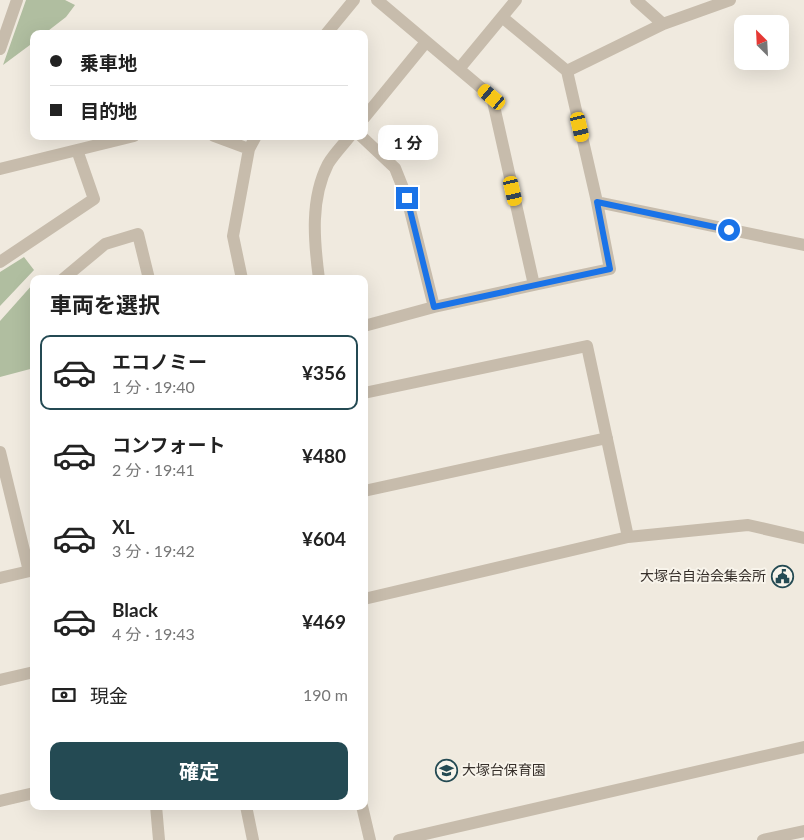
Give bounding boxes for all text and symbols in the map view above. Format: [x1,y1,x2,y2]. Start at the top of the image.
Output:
north arrow [734,15,789,70]
map controls [734,15,789,70]
text: 乗車地 [80,51,137,74]
car [475,82,508,112]
text: 目的地 [80,99,137,122]
car [569,111,590,143]
callout: 1 分 [377,126,437,160]
text: 1 分 [393,133,423,152]
car [502,175,523,207]
route end [396,187,418,209]
route start [718,219,740,241]
text: 車両を選択 [50,291,160,318]
icon: car [52,350,97,395]
text: エコノミー [112,350,207,373]
text: ¥356 [302,361,346,384]
text: 1 分 · 19:40 [112,377,195,396]
icon: car [52,433,97,478]
text: コンフォート [112,433,225,456]
text: ¥480 [302,444,346,467]
text: 2 分 · 19:41 [112,460,195,479]
text: XL [112,515,135,538]
icon: car [52,516,97,561]
text: ¥604 [302,527,346,550]
text: 3 分 · 19:42 [112,541,195,560]
public building icon: 大塚台自治会集会所 [770,564,794,588]
place label: 大塚台自治会集会所 [640,567,766,584]
text: Black [112,598,158,621]
icon: car [52,599,97,644]
text: ¥469 [302,610,346,633]
text: 4 分 · 19:43 [112,624,195,643]
icon: cash [50,681,78,709]
text: 現金 [90,684,128,707]
text: 190 m [303,685,348,704]
button: 確定 [50,742,348,800]
school or university icon: 大塚台保育園 [434,758,458,782]
place label: 大塚台保育園 [462,761,546,778]

